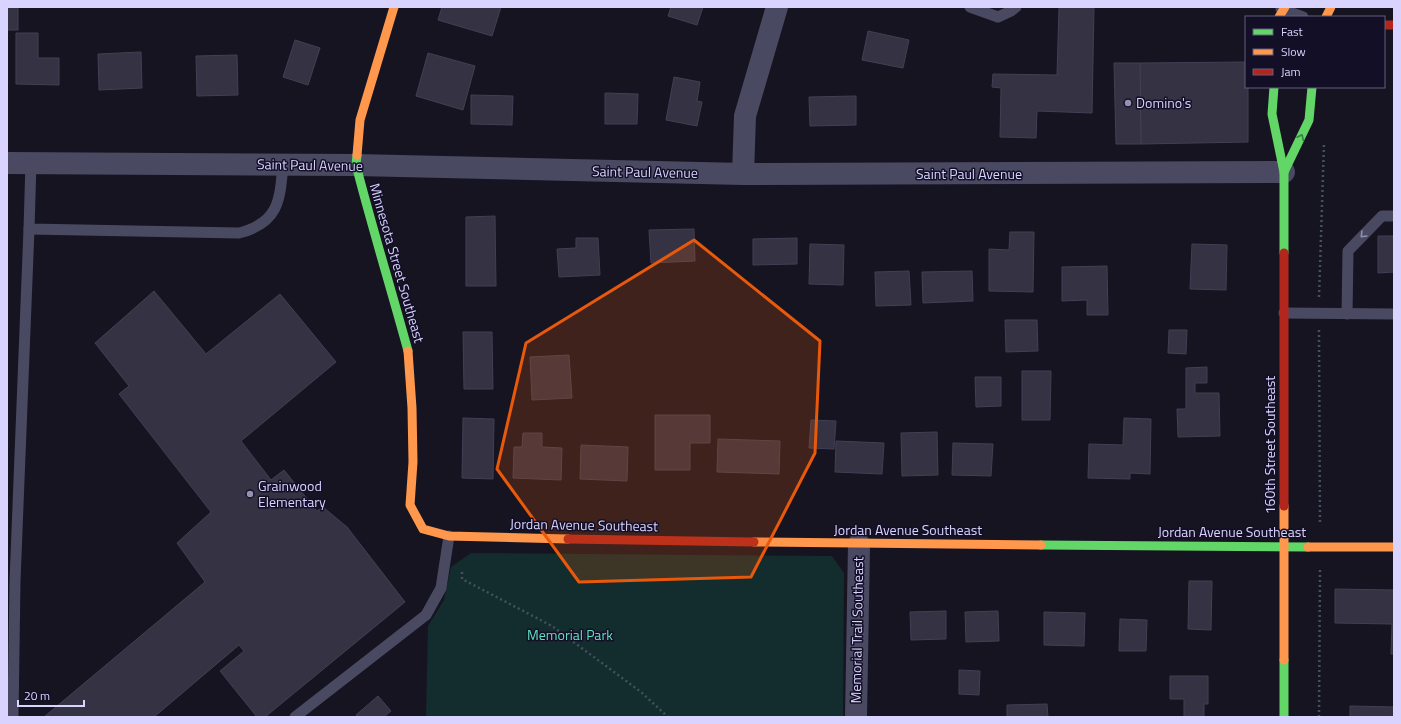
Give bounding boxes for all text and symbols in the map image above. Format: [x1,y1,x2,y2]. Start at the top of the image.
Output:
legend [1245,16,1385,88]
text: Fast [1281,22,1304,41]
text: Slow [1281,42,1306,61]
text: Jam [1281,62,1301,81]
place label: Domino's [1136,92,1191,113]
marker: Domino's [1123,98,1133,108]
one-way arrow [1296,134,1304,142]
street label: Saint Paul Avenue [257,153,363,176]
street label: Saint Paul Avenue [592,160,698,183]
street label: Saint Paul Avenue [916,163,1022,184]
street label: Minnesota Street Southeast [365,181,430,345]
one-way arrow [1360,230,1368,238]
street label: 160th Street Southeast [1259,376,1280,514]
place label: Grainwood Elementary [258,475,326,512]
marker: Grainwood Elementary [245,489,255,499]
street label: Jordan Avenue Southeast [510,513,658,536]
street label: Jordan Avenue Southeast [834,519,982,540]
street label: Jordan Avenue Southeast [1158,521,1306,542]
street label: Memorial Trail Southeast [845,556,868,704]
park label: Memorial Park [527,624,613,645]
scale bar [18,682,84,708]
text: 20 m [24,686,50,705]

